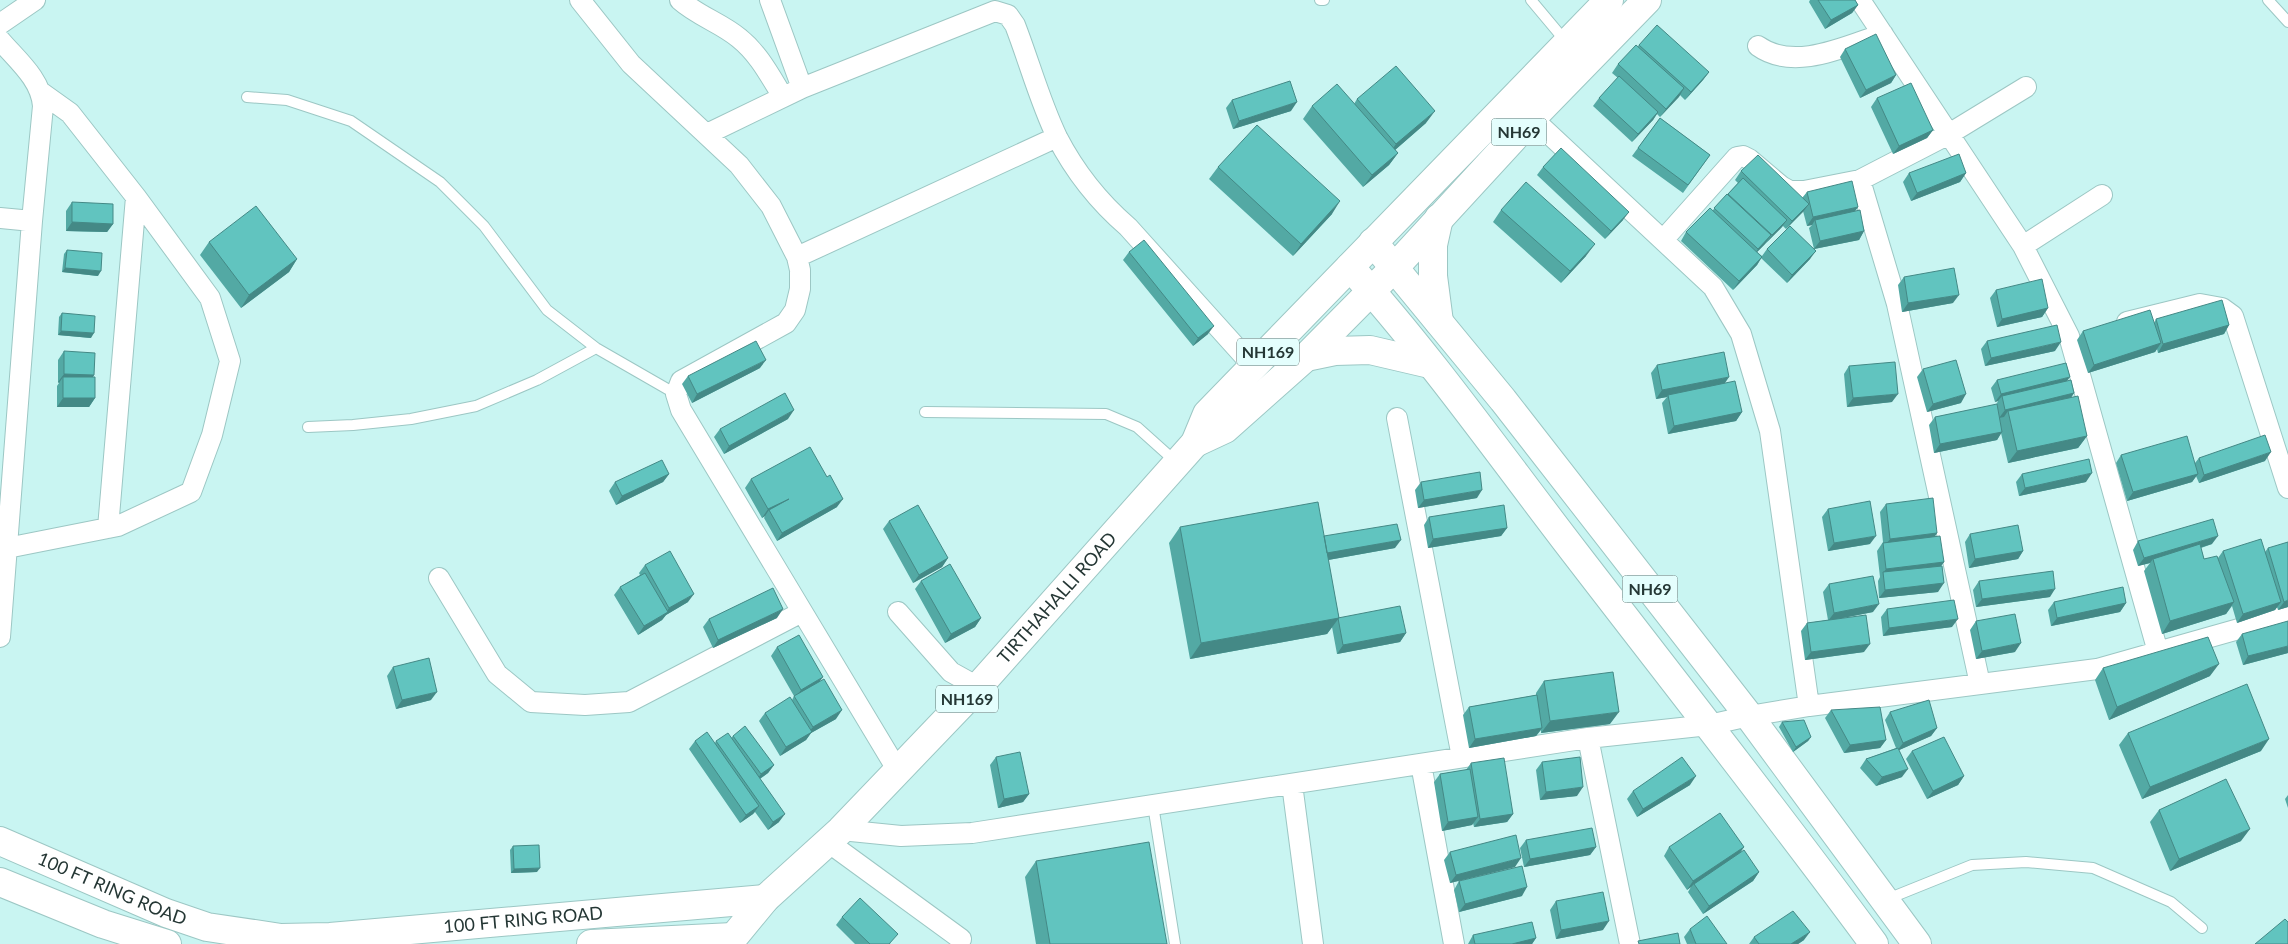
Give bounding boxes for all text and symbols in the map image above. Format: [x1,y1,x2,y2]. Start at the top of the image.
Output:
road number: NH69 [1492,118,1546,146]
road number: NH169 [1237,338,1299,366]
street label: TIRTHAHALLI ROAD [992,527,1121,668]
road number: NH69 [1622,576,1678,602]
road number: NH169 [936,686,998,712]
street label: 100 FT RING ROAD [35,847,190,929]
street label: 100 FT RING ROAD [443,901,604,937]

